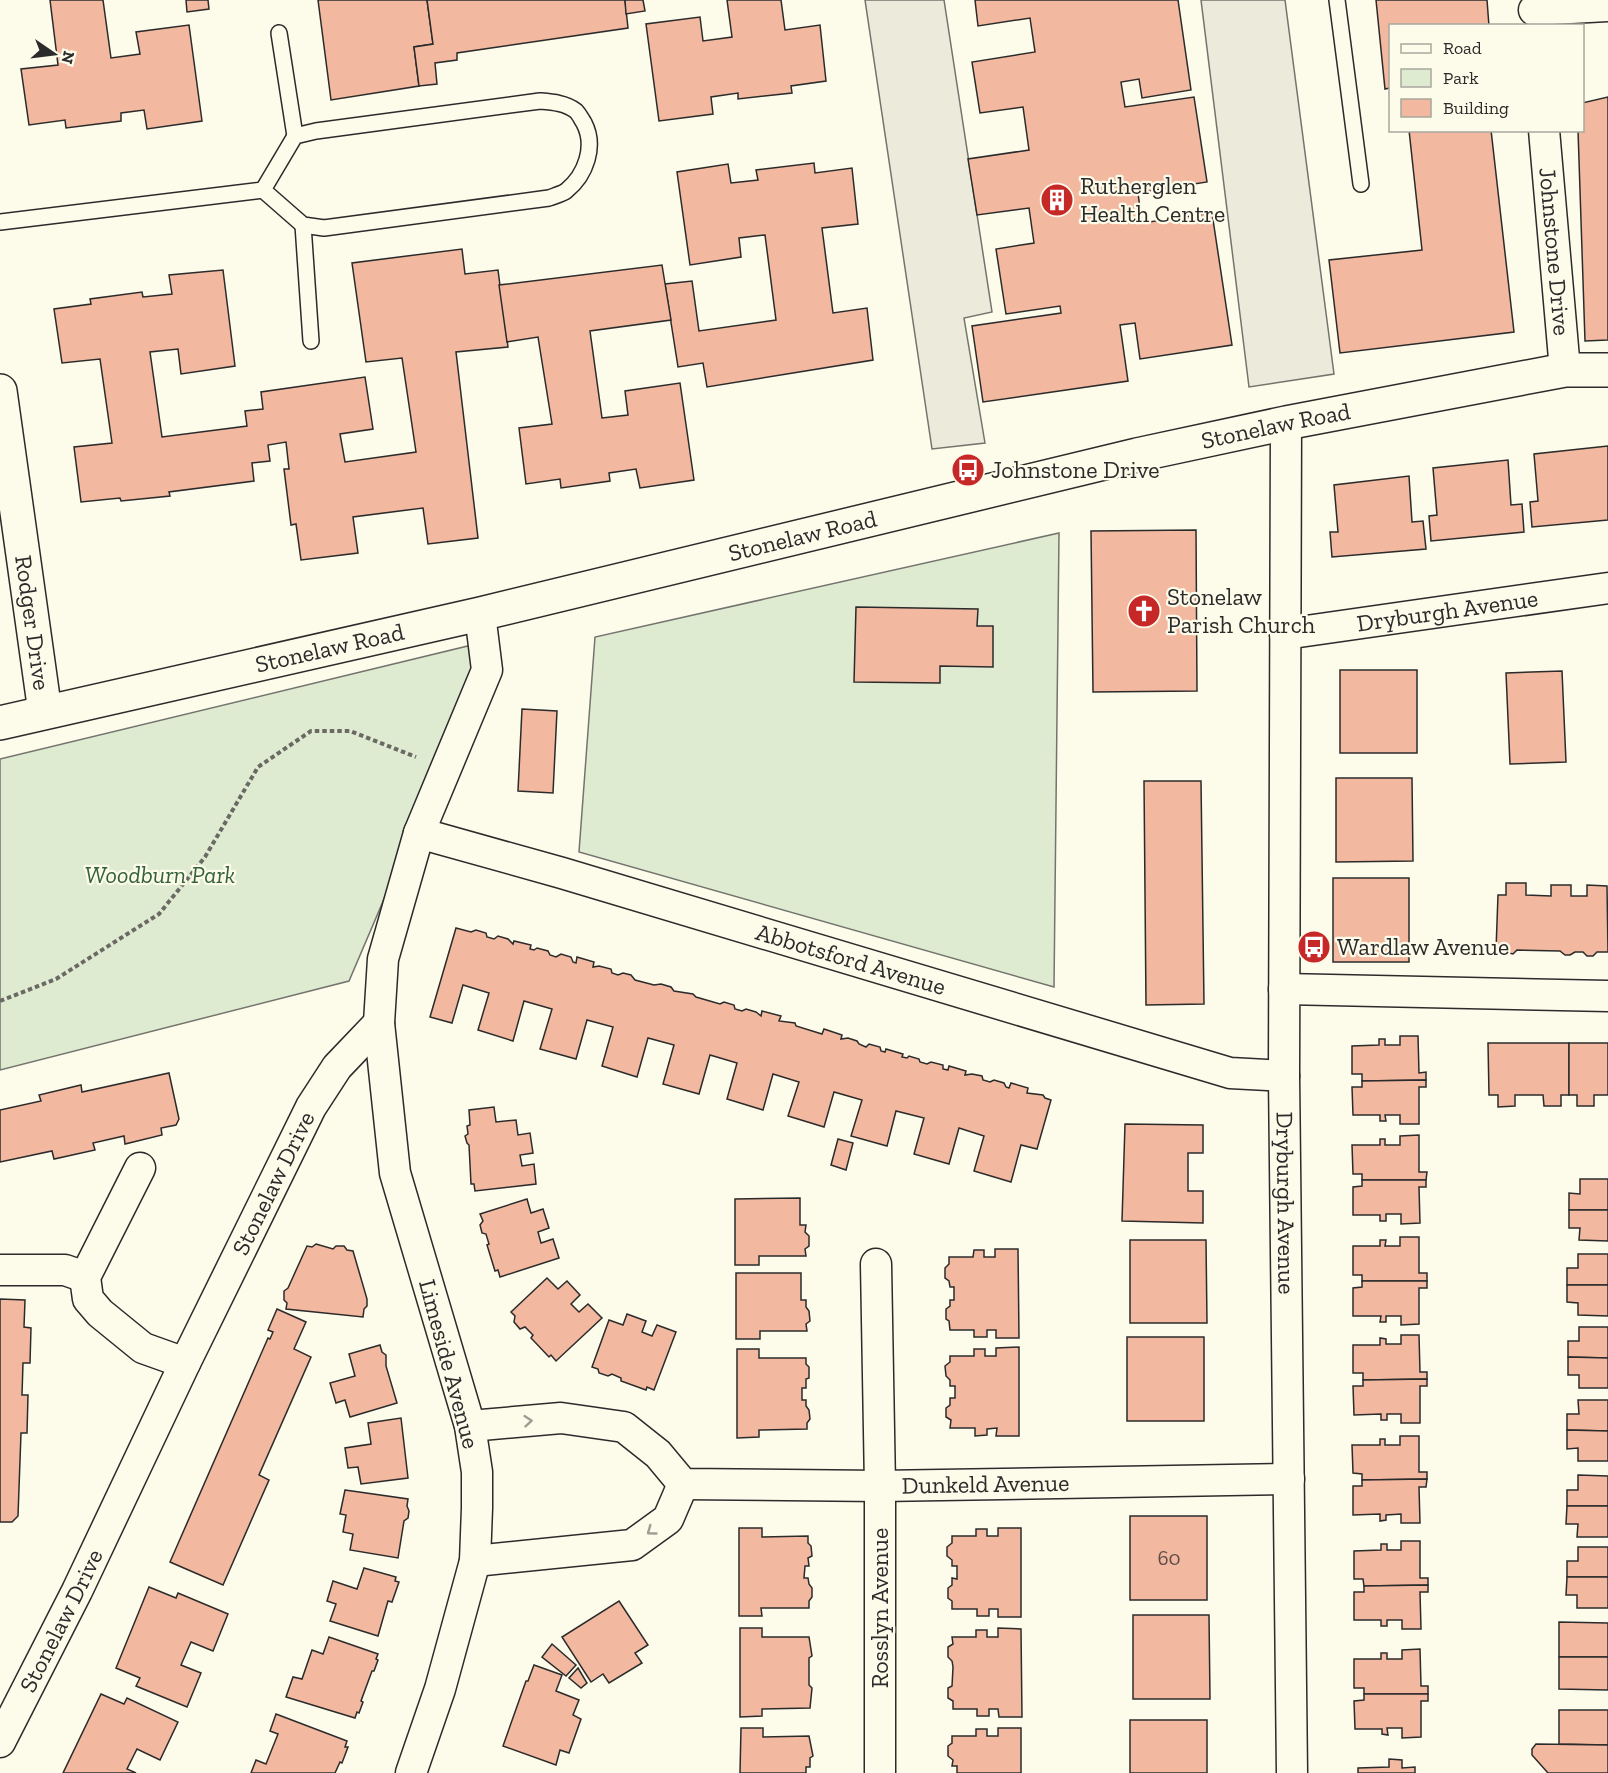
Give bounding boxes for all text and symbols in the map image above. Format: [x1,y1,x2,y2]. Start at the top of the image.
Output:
north arrow [24,24,84,84]
legend [1389,24,1584,132]
text: Road [1443,37,1482,59]
text: N [57,49,79,66]
text: Park [1443,67,1479,89]
text: Building [1443,97,1509,119]
street label: Johnstone Drive [1533,166,1577,337]
place label: Rutherglen Health Centre [1080,171,1225,228]
building icon: Rutherglen Health Centre [1039,182,1075,218]
street label: Stonelaw Road [1198,396,1353,455]
bus stop icon: Johnstone Drive [950,452,986,488]
place label: Johnstone Drive [991,455,1160,484]
street label: Stonelaw Road [725,504,879,567]
street label: Rodger Drive [9,553,57,692]
place label: Stonelaw Parish Church [1167,582,1316,639]
street label: Dryburgh Avenue [1355,583,1540,638]
church icon: Stonelaw Parish Church [1126,593,1162,629]
street label: Stonelaw Road [252,617,407,679]
park label: Woodburn Park [85,860,236,889]
street label: Abbotsford Avenue [753,917,949,1001]
bus stop icon: Wardlaw Avenue [1296,929,1332,965]
place label: Wardlaw Avenue [1337,932,1509,961]
street label: Stonelaw Drive [225,1107,321,1260]
street label: Dryburgh Avenue [1270,1111,1302,1295]
street label: Limeside Avenue [413,1276,486,1452]
one-way arrow [524,1415,533,1428]
street label: Dunkeld Avenue [901,1468,1070,1500]
one-way arrow [647,1524,658,1535]
street label: Rosslyn Avenue [865,1528,894,1688]
street label: Stonelaw Drive [13,1544,109,1697]
house number: 60 [1157,1545,1181,1570]

